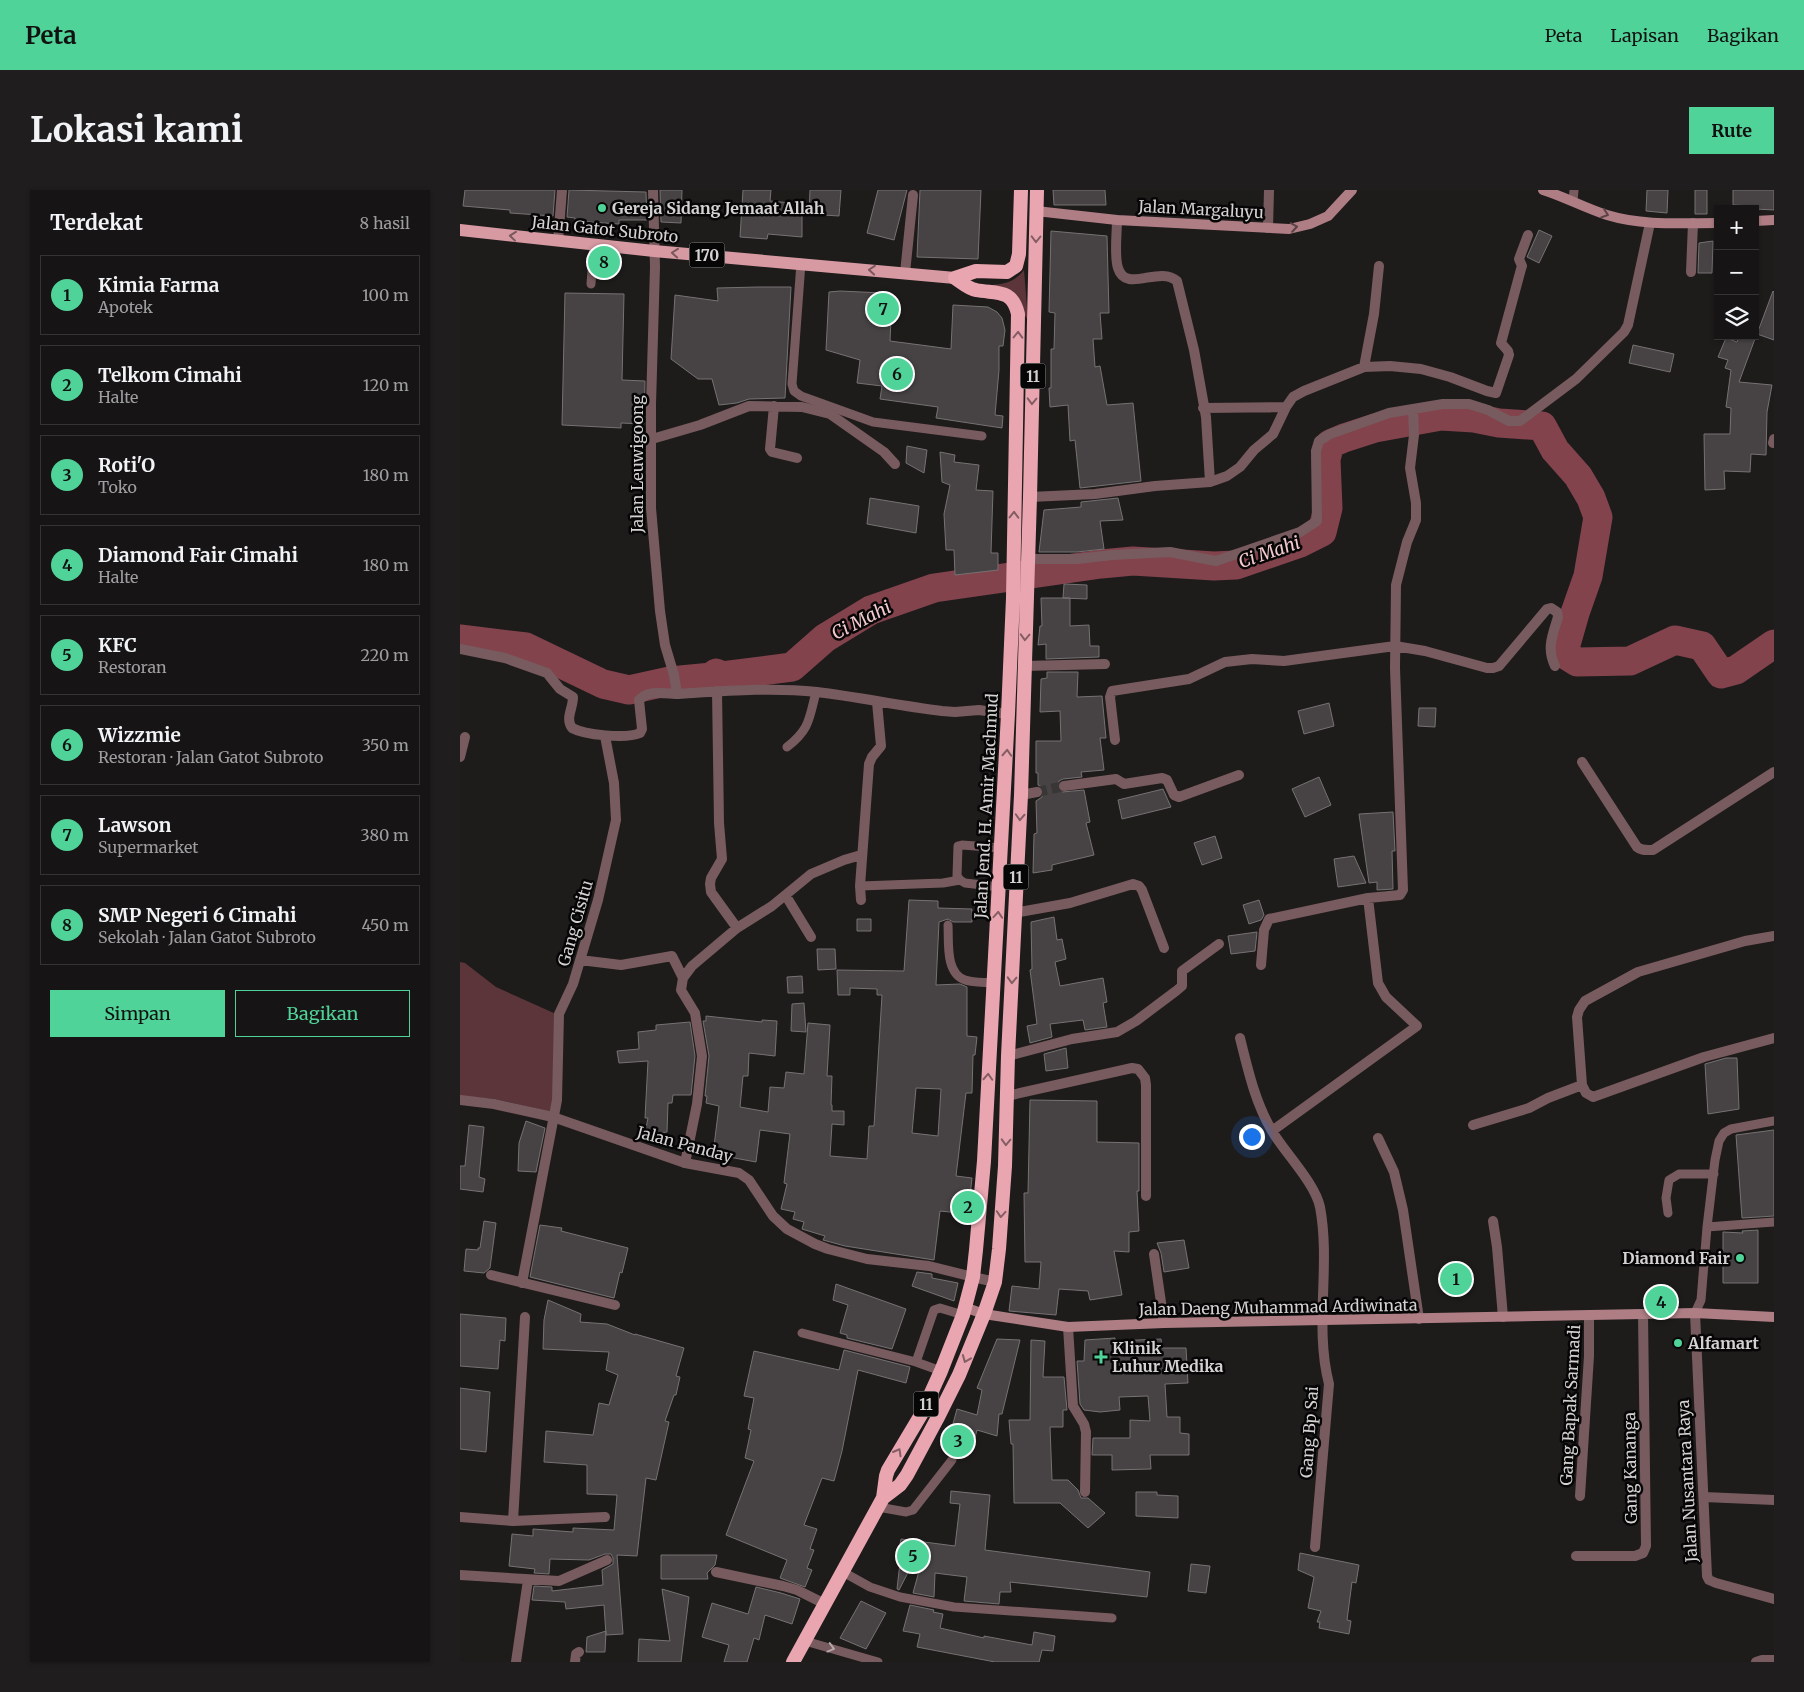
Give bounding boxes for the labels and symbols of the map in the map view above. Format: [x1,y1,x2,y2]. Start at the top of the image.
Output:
street label: Jalan Margaluyu [1137,196,1264,222]
place label: Gereja Sidang Jemaat Allah [612,198,825,218]
marker: Gereja Sidang Jemaat Allah [596,202,608,214]
one-way arrow [1600,208,1608,218]
street label: Jalan Gatot Subroto [530,211,679,247]
one-way arrow [1290,223,1299,233]
one-way arrow [509,231,517,242]
one-way arrow [1030,235,1041,243]
road number: 170 [690,242,724,268]
pin: 8 [588,243,620,281]
one-way arrow [671,247,679,258]
one-way arrow [867,265,875,276]
pin: 7 [867,290,899,328]
one-way arrow [1013,331,1023,339]
pin: 6 [881,355,913,393]
road number: 11 [1020,364,1046,388]
street label: Jalan Leuwigoong [627,395,647,534]
one-way arrow [1027,398,1037,405]
one-way arrow [1009,511,1019,519]
water label: Ci Mahi [1235,531,1303,573]
water label: Ci Mahi [827,595,895,645]
one-way arrow [1020,634,1030,642]
street label: Jalan Jend. H. Amir Machmud [970,692,1002,920]
one-way arrow [1001,749,1012,757]
one-way arrow [1014,814,1025,822]
road number: 11 [1004,864,1028,890]
street label: Gang Cisitu [553,878,597,968]
one-way arrow [993,911,1004,919]
one-way arrow [1006,976,1017,984]
one-way arrow [983,1073,994,1081]
street label: Jalan Panday [634,1121,736,1167]
your location [1239,1124,1265,1150]
one-way arrow [1001,1138,1011,1146]
pin: 2 [952,1188,984,1226]
one-way arrow [996,1211,1007,1219]
place label: Diamond Fair [1622,1248,1731,1268]
marker: Diamond Fair [1734,1252,1746,1264]
pin: 1 [1440,1260,1472,1298]
pin: 4 [1645,1283,1677,1321]
street label: Jalan Daeng Muhammad Ardiwinata [1137,1295,1418,1319]
street label: Gang Bapak Sarmadi [1556,1324,1584,1486]
place label: Alfamart [1687,1333,1759,1353]
marker: Alfamart [1672,1337,1684,1349]
place label: Klinik Luhur Medika [1112,1338,1224,1376]
marker: Klinik Luhur Medika [1094,1350,1108,1364]
one-way arrow [961,1354,972,1363]
street label: Gang Bp Sai [1296,1385,1322,1479]
road number: 11 [914,1392,938,1416]
street label: Jalan Nusantara Raya [1673,1399,1701,1564]
street label: Gang Kananga [1619,1411,1641,1524]
pin: 3 [942,1422,974,1460]
one-way arrow [892,1449,902,1458]
pin: 5 [897,1537,929,1575]
one-way arrow [826,1643,835,1653]

